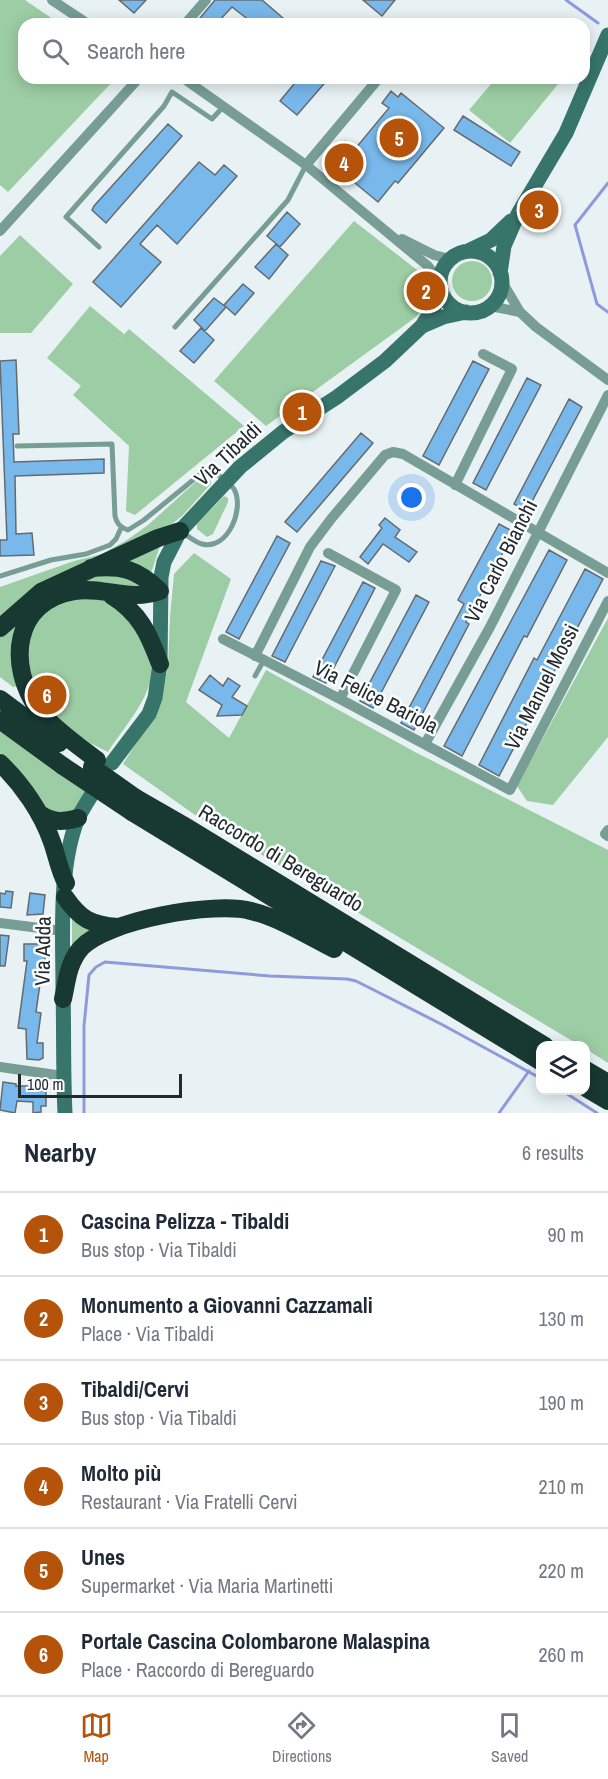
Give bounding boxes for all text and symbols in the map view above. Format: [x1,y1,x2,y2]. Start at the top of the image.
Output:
search box [18,18,590,84]
icon: search [39,35,72,68]
text: Search here [87,36,185,66]
pin: 5 [380,116,418,160]
pin: 4 [324,140,364,186]
pin: 3 [520,188,558,232]
pin: 2 [406,268,446,314]
pin: 1 [282,390,322,434]
street label: Via Tibaldi [188,415,268,492]
your location [397,483,426,512]
street label: Via Carlo Bianchi [457,494,544,627]
street label: Via Manuel Mossi [497,619,586,755]
street label: Via Felice Bariola [309,653,444,740]
pin: 6 [28,672,66,718]
street label: Raccordo di Bereguardo [193,797,369,918]
street label: Via Adda [27,916,58,986]
map controls [536,1041,590,1095]
button: layers [536,1041,590,1095]
scale bar [18,1071,182,1098]
text: 100 m [27,1073,63,1095]
text: Nearby [24,1135,96,1170]
text: 6 results [522,1139,584,1166]
text: Cascina Pelizza - Tibaldi [81,1206,289,1236]
text: 1 [39,1221,48,1248]
text: 90 m [548,1221,584,1248]
text: Bus stop · Via Tibaldi [81,1236,237,1263]
text: Monumento a Giovanni Cazzamali [81,1290,373,1320]
text: 2 [39,1305,48,1332]
text: 130 m [538,1305,584,1332]
text: Place · Via Tibaldi [81,1320,214,1347]
text: Tibaldi/Cervi [81,1374,189,1404]
text: 3 [39,1389,48,1416]
text: 190 m [538,1389,584,1416]
text: Bus stop · Via Tibaldi [81,1404,237,1431]
text: Molto più [81,1458,161,1488]
text: 4 [39,1473,48,1500]
text: 210 m [538,1473,584,1500]
text: Restaurant · Via Fratelli Cervi [81,1488,298,1515]
text: Unes [81,1542,125,1572]
text: 5 [39,1557,48,1584]
text: 220 m [538,1557,584,1584]
text: Supermarket · Via Maria Martinetti [81,1572,333,1599]
text: Portale Cascina Colombarone Malaspina [81,1626,430,1656]
text: 6 [39,1641,48,1668]
text: 260 m [538,1641,584,1668]
text: Place · Raccordo di Bereguardo [81,1656,314,1683]
tab: Map [80,1709,113,1767]
tab: Directions [272,1709,332,1767]
tab: Saved [491,1709,528,1767]

